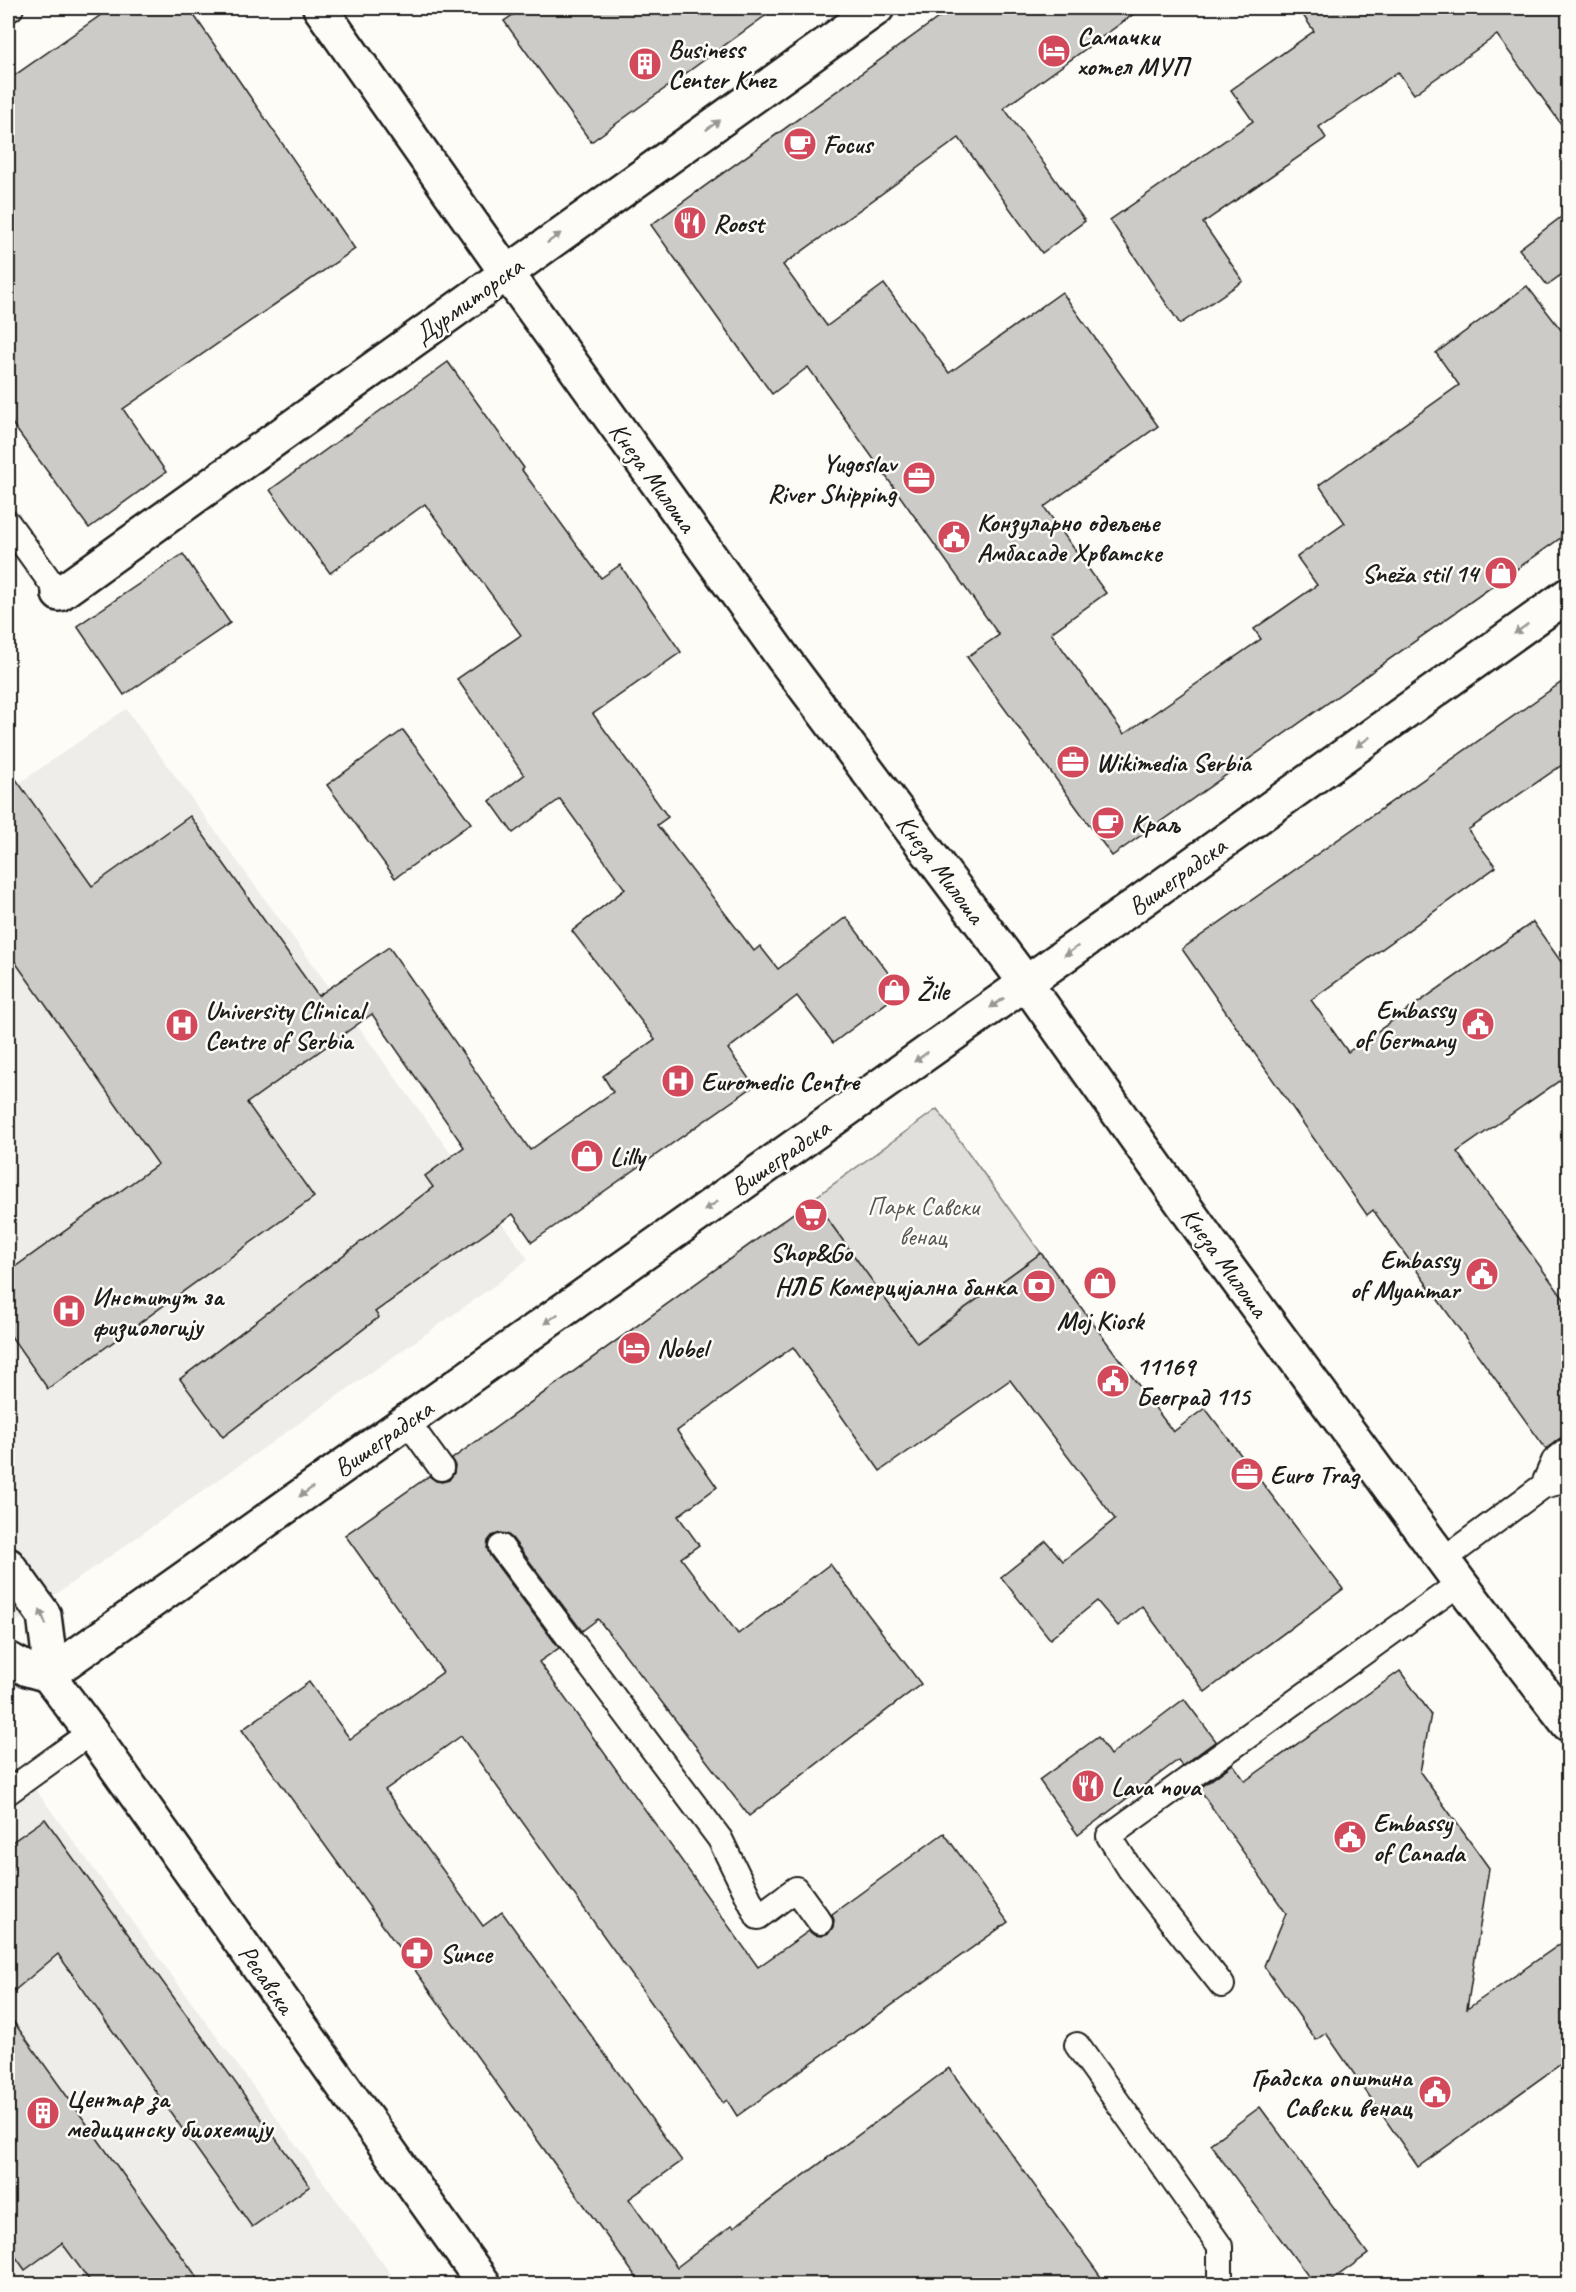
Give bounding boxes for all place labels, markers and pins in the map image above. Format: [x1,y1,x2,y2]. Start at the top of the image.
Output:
place label: Самачки хотел МУП [1077,20,1192,83]
place label: Business Center Knez [668,33,778,96]
hotel icon: Самачки хотел МУП [1036,33,1072,69]
building icon: Business Center Knez [627,46,663,82]
cafe icon: Focus [782,126,818,162]
place label: Focus [823,128,875,161]
restaurant icon: Roost [672,205,708,241]
place label: Roost [713,207,767,240]
place label: Yugoslav River Shipping [767,447,899,510]
office icon: Yugoslav River Shipping [901,460,937,496]
place label: Конзуларно одељење Амбасаде Хрватске [977,506,1163,569]
public building icon: Конзуларно одељење Амбасаде Хрватске [936,519,972,555]
shop icon: Sneža stil 14 [1483,555,1519,591]
place label: Sneža stil 14 [1362,557,1481,590]
office icon: Wikimedia Serbia [1055,744,1091,780]
place label: Wikimedia Serbia [1096,746,1253,779]
cafe icon: Краљ [1090,805,1126,841]
place label: Краљ [1131,807,1182,840]
shop icon: Žile [876,972,912,1008]
place label: Žile [917,974,951,1007]
place label: Embassy of Germany [1354,993,1457,1056]
place label: University Clinical Centre of Serbia [205,994,369,1057]
public building icon: Embassy of Germany [1460,1006,1496,1042]
hospital icon: University Clinical Centre of Serbia [164,1007,200,1043]
hospital icon: Euromedic Centre [660,1063,696,1099]
place label: Euromedic Centre [701,1065,861,1098]
shop icon: Lilly [569,1138,605,1174]
place label: Lilly [610,1140,648,1173]
supermarket icon: Shop&Go [793,1197,829,1233]
place label: Shop&Go [770,1236,854,1269]
place label: Embassy of Myanmar [1350,1243,1462,1306]
public building icon: Embassy of Myanmar [1464,1256,1500,1292]
shop icon: Moj Kiosk [1082,1265,1118,1301]
bank icon: НЛБ Комерцијална банка [1021,1268,1057,1304]
place label: НЛБ Комерцијална банка [775,1270,1018,1303]
place label: Институт за физиологију [92,1280,226,1343]
hospital icon: Институт за физиологију [51,1293,87,1329]
place label: Moj Kiosk [1057,1304,1146,1337]
hotel icon: Nobel [616,1330,652,1366]
place label: Nobel [657,1332,712,1365]
place label: 11169 Београд 115 [1136,1350,1252,1413]
public building icon: 11169 Београд 115 [1095,1363,1131,1399]
office icon: Euro Trag [1229,1456,1265,1492]
place label: Euro Trag [1270,1458,1361,1491]
restaurant icon: Lava nova [1070,1768,1106,1804]
place label: Lava nova [1111,1770,1203,1803]
place label: Embassy of Canada [1373,1806,1467,1869]
public building icon: Embassy of Canada [1332,1819,1368,1855]
pharmacy icon: Sunce [399,1935,435,1971]
place label: Sunce [440,1937,494,1970]
place label: Градска општина Савски венац [1251,2061,1414,2124]
public building icon: Градска општина Савски венац [1417,2074,1453,2110]
place label: Центар за медицинску биохемију [66,2082,275,2145]
building icon: Центар за медицинску биохемију [25,2095,61,2131]

